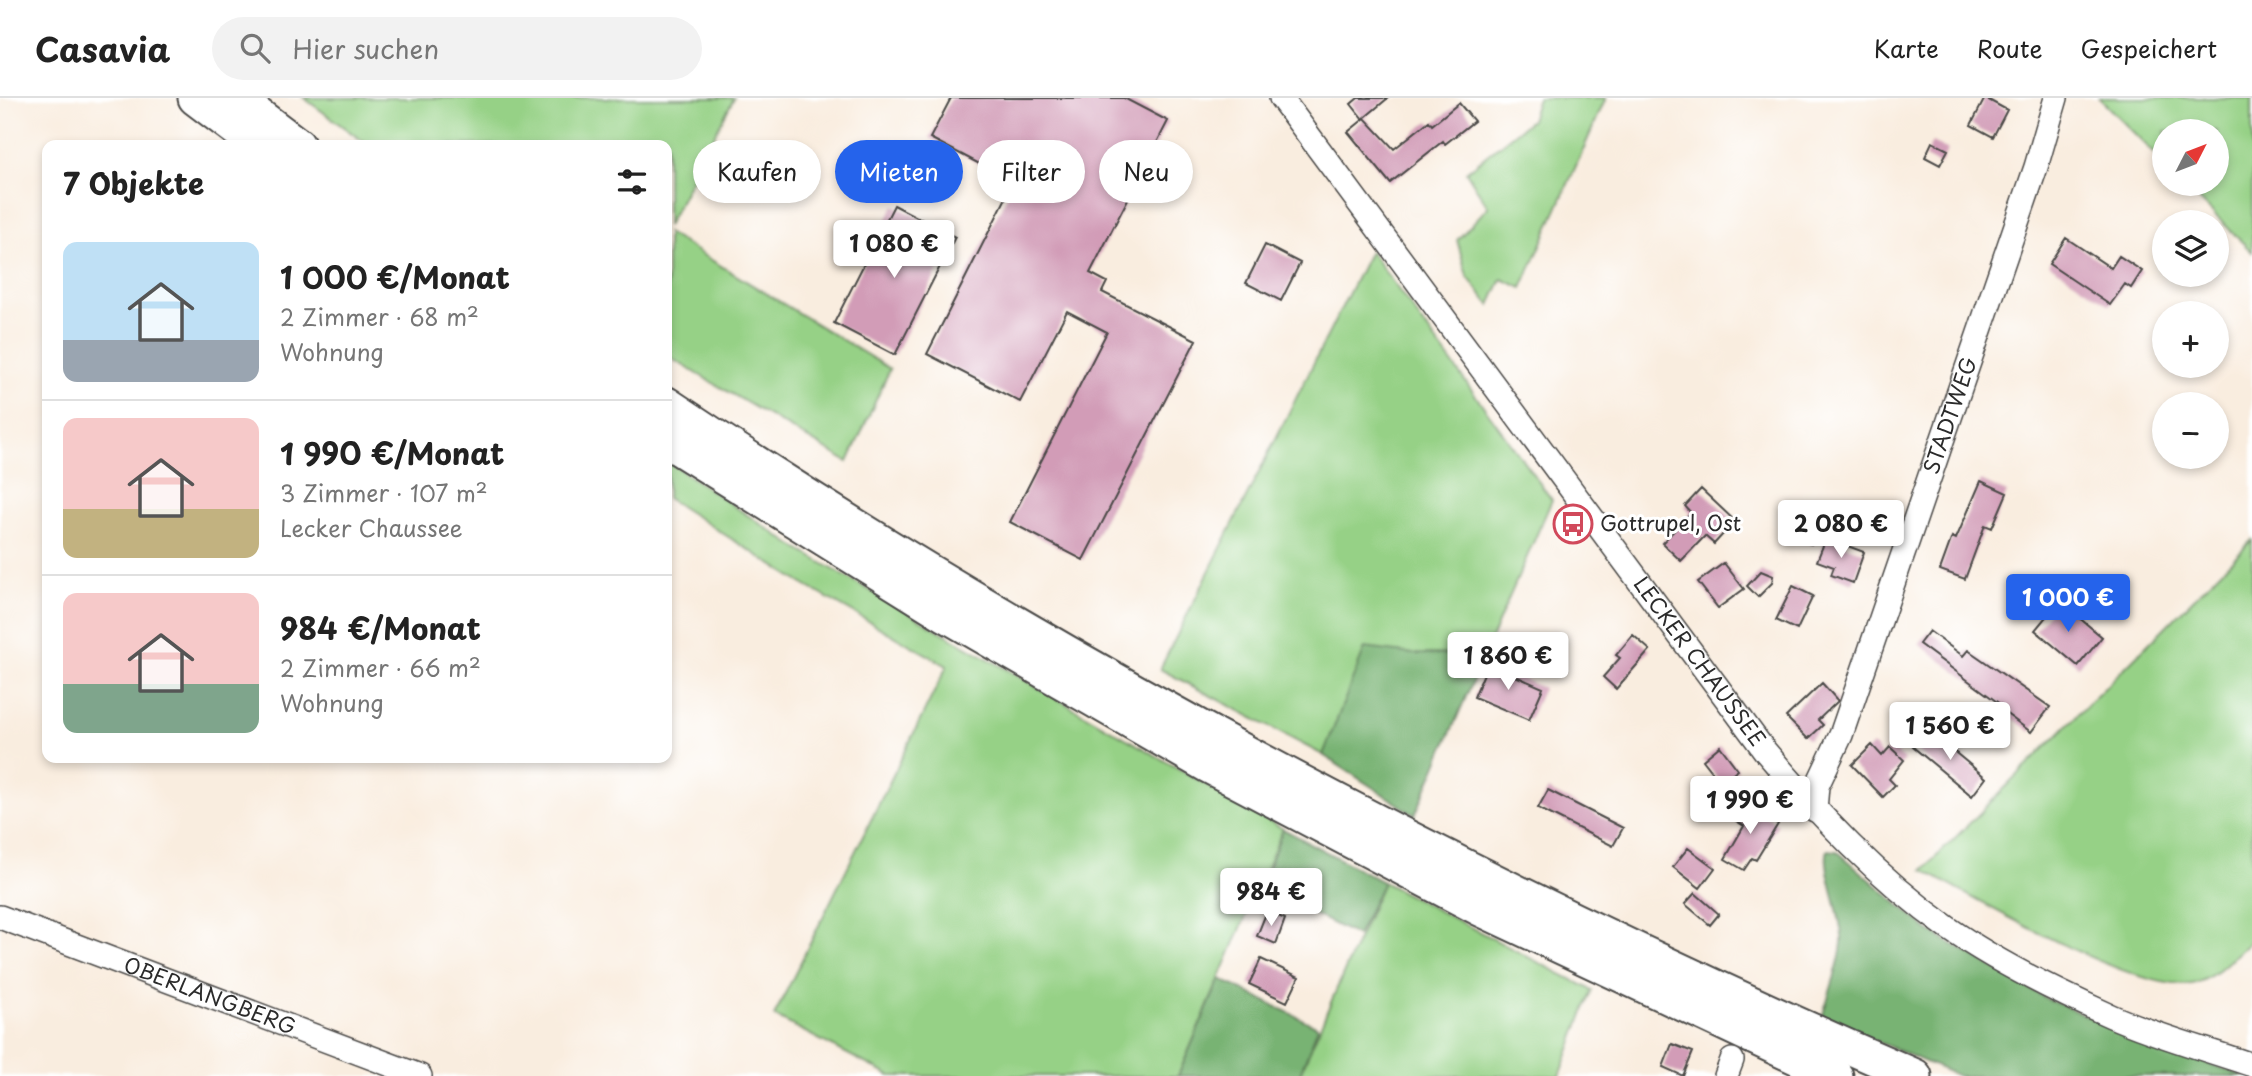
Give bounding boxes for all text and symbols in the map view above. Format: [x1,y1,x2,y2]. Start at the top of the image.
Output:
search box [212,17,702,80]
text: Casavia [35,23,170,73]
icon: search [236,29,274,67]
text: Hier suchen [292,29,439,68]
text: Karte [1874,30,1939,66]
text: Route [1977,30,2043,66]
text: Gespeichert [2081,30,2217,66]
north arrow [2152,119,2230,196]
map controls [2152,119,2229,469]
chip: Kaufen [693,140,821,203]
chip: Mieten [835,140,963,203]
chip: Filter [977,140,1085,203]
chip: Neu [1099,140,1193,203]
text: 7 Objekte [63,160,204,205]
icon: filters [613,163,651,201]
button: layers [2152,210,2229,287]
pin: 1 080 € [829,220,959,280]
text: 1 080 € [849,225,939,260]
text: 1 000 €/Monat [280,254,510,299]
icon: home [119,270,203,354]
text: 2 Zimmer · 68 m² [280,299,479,334]
button: + [2152,301,2229,378]
text: Wohnung [280,334,384,369]
street label: STADTWEG [1914,352,1984,478]
button: − [2152,392,2229,469]
text: 1 990 €/Monat [280,430,504,475]
icon: home [119,446,203,530]
text: 3 Zimmer · 107 m² [280,475,488,510]
pin: 2 080 € [1776,500,1906,560]
bus stop icon: Gottrupel, Ost [1552,503,1594,545]
text: 2 080 € [1794,505,1888,540]
place label: Gottrupel, Ost [1600,506,1741,538]
text: Lecker Chaussee [280,510,463,545]
street label: LECKER CHAUSSEE [1627,569,1774,753]
pin: 1 000 € [2003,574,2133,634]
text: 1 000 € [2022,579,2114,614]
text: 984 €/Monat [280,605,481,650]
icon: home [119,621,203,705]
pin: 1 860 € [1443,632,1573,692]
text: 1 860 € [1463,637,1553,672]
text: 2 Zimmer · 66 m² [280,650,481,685]
text: Wohnung [280,685,384,720]
pin: 1 560 € [1885,702,2015,762]
text: 1 560 € [1905,707,1995,742]
pin: 1 990 € [1685,776,1815,836]
text: 1 990 € [1706,781,1794,816]
pin: 984 € [1222,868,1320,928]
text: 984 € [1236,873,1306,908]
street label: OBERLANGBERG [120,947,301,1042]

